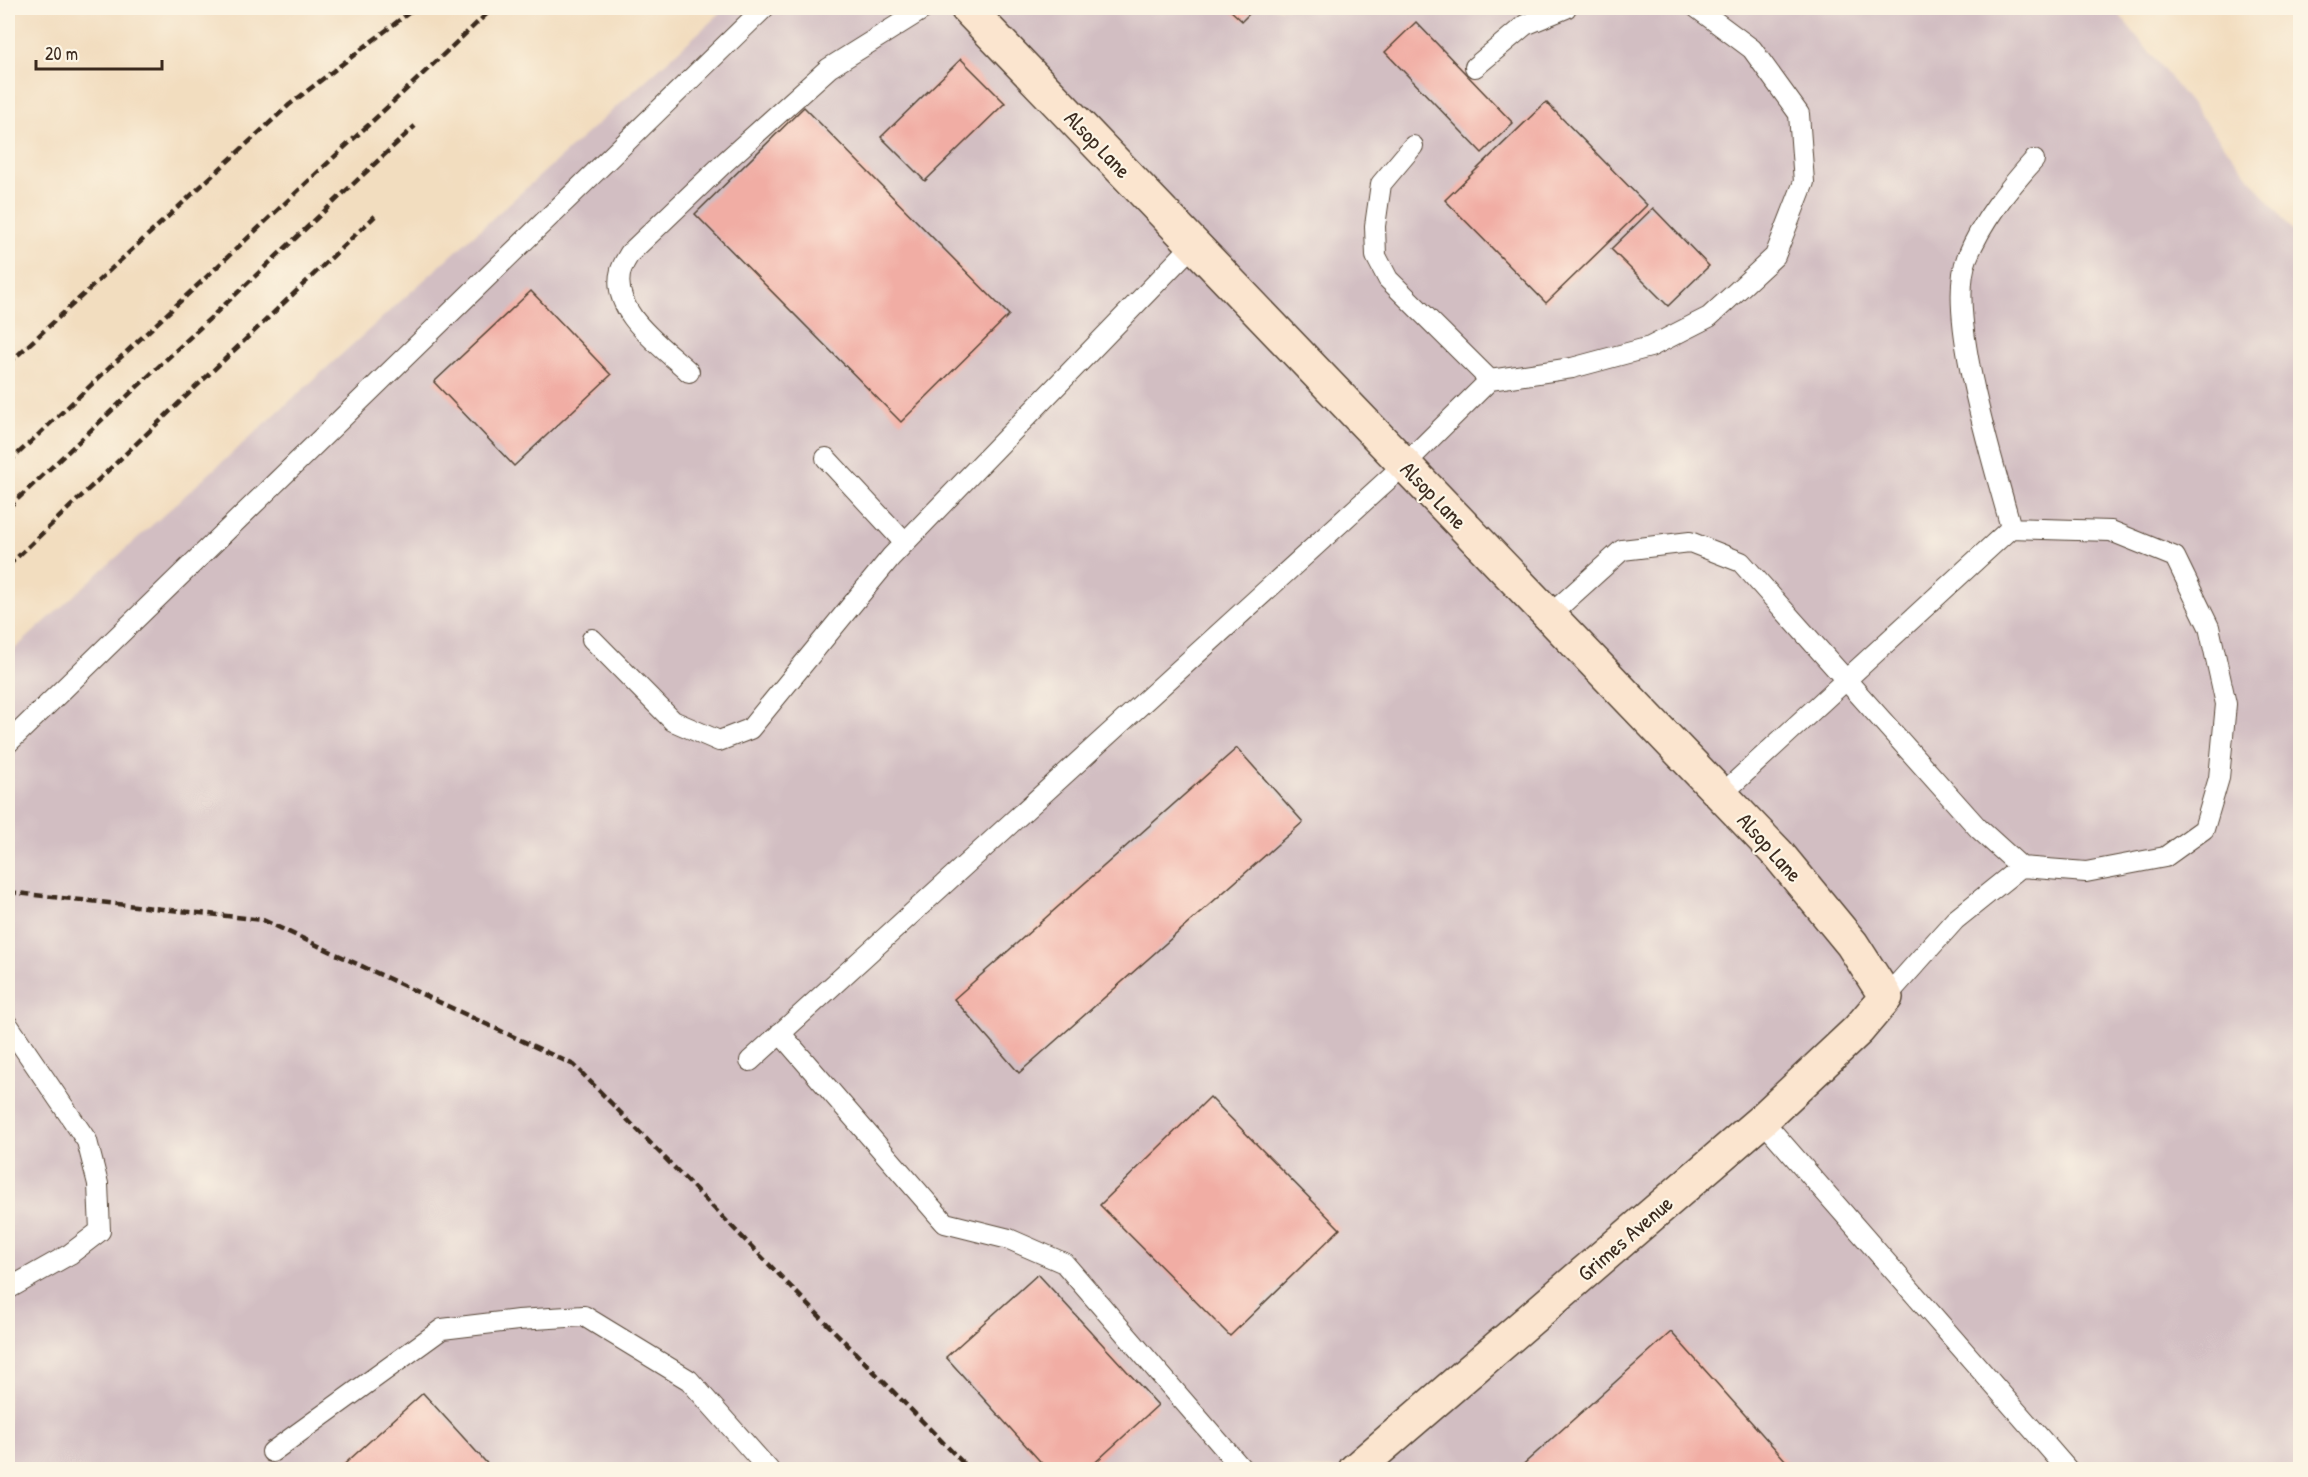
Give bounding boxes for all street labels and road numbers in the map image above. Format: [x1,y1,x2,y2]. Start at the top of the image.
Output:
street label: Alsop Lane [1058,103,1138,185]
street label: Alsop Lane [1394,454,1474,536]
street label: Alsop Lane [1731,806,1809,888]
street label: Grimes Avenue [1571,1188,1679,1288]

